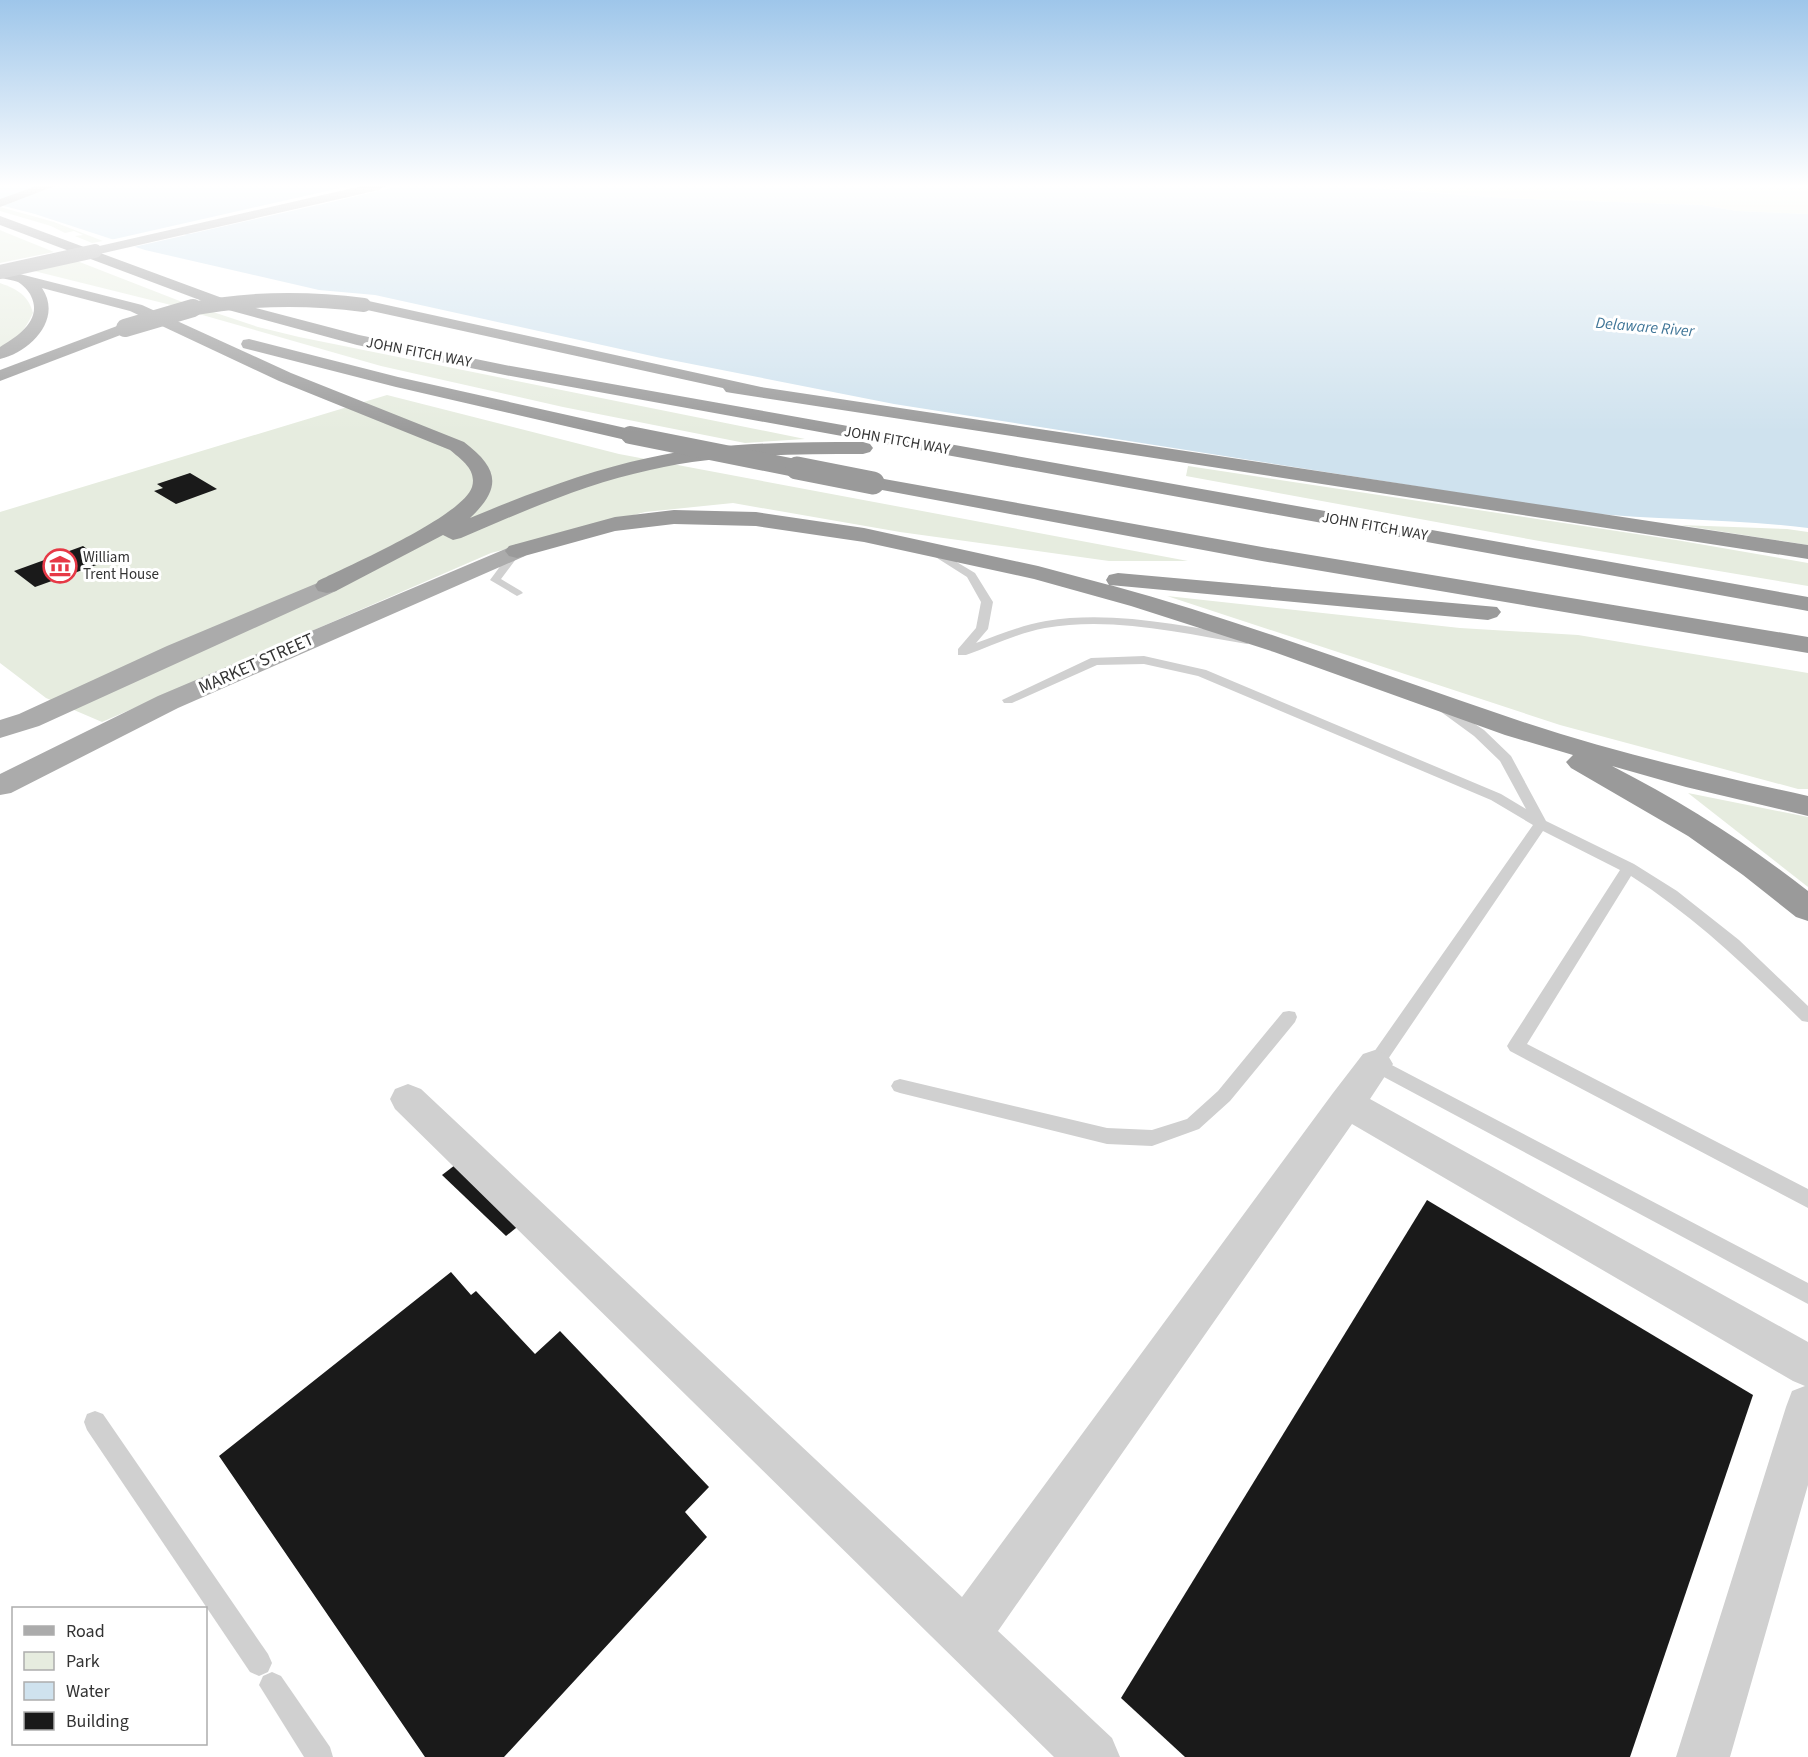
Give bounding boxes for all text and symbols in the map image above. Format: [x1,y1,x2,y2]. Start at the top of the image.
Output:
water label: Delaware River [1595,312,1697,342]
street label: JOHN FITCH WAY [364,332,474,373]
street label: JOHN FITCH WAY [842,421,952,460]
street label: JOHN FITCH WAY [1320,507,1430,546]
place label: William Trent House [83,547,159,585]
museum icon: William Trent House [42,548,78,584]
street label: MARKET STREET [194,627,318,700]
legend [12,1607,207,1745]
text: Road [66,1619,105,1644]
text: Park [66,1649,100,1674]
text: Water [66,1679,110,1704]
text: Building [66,1709,129,1734]

